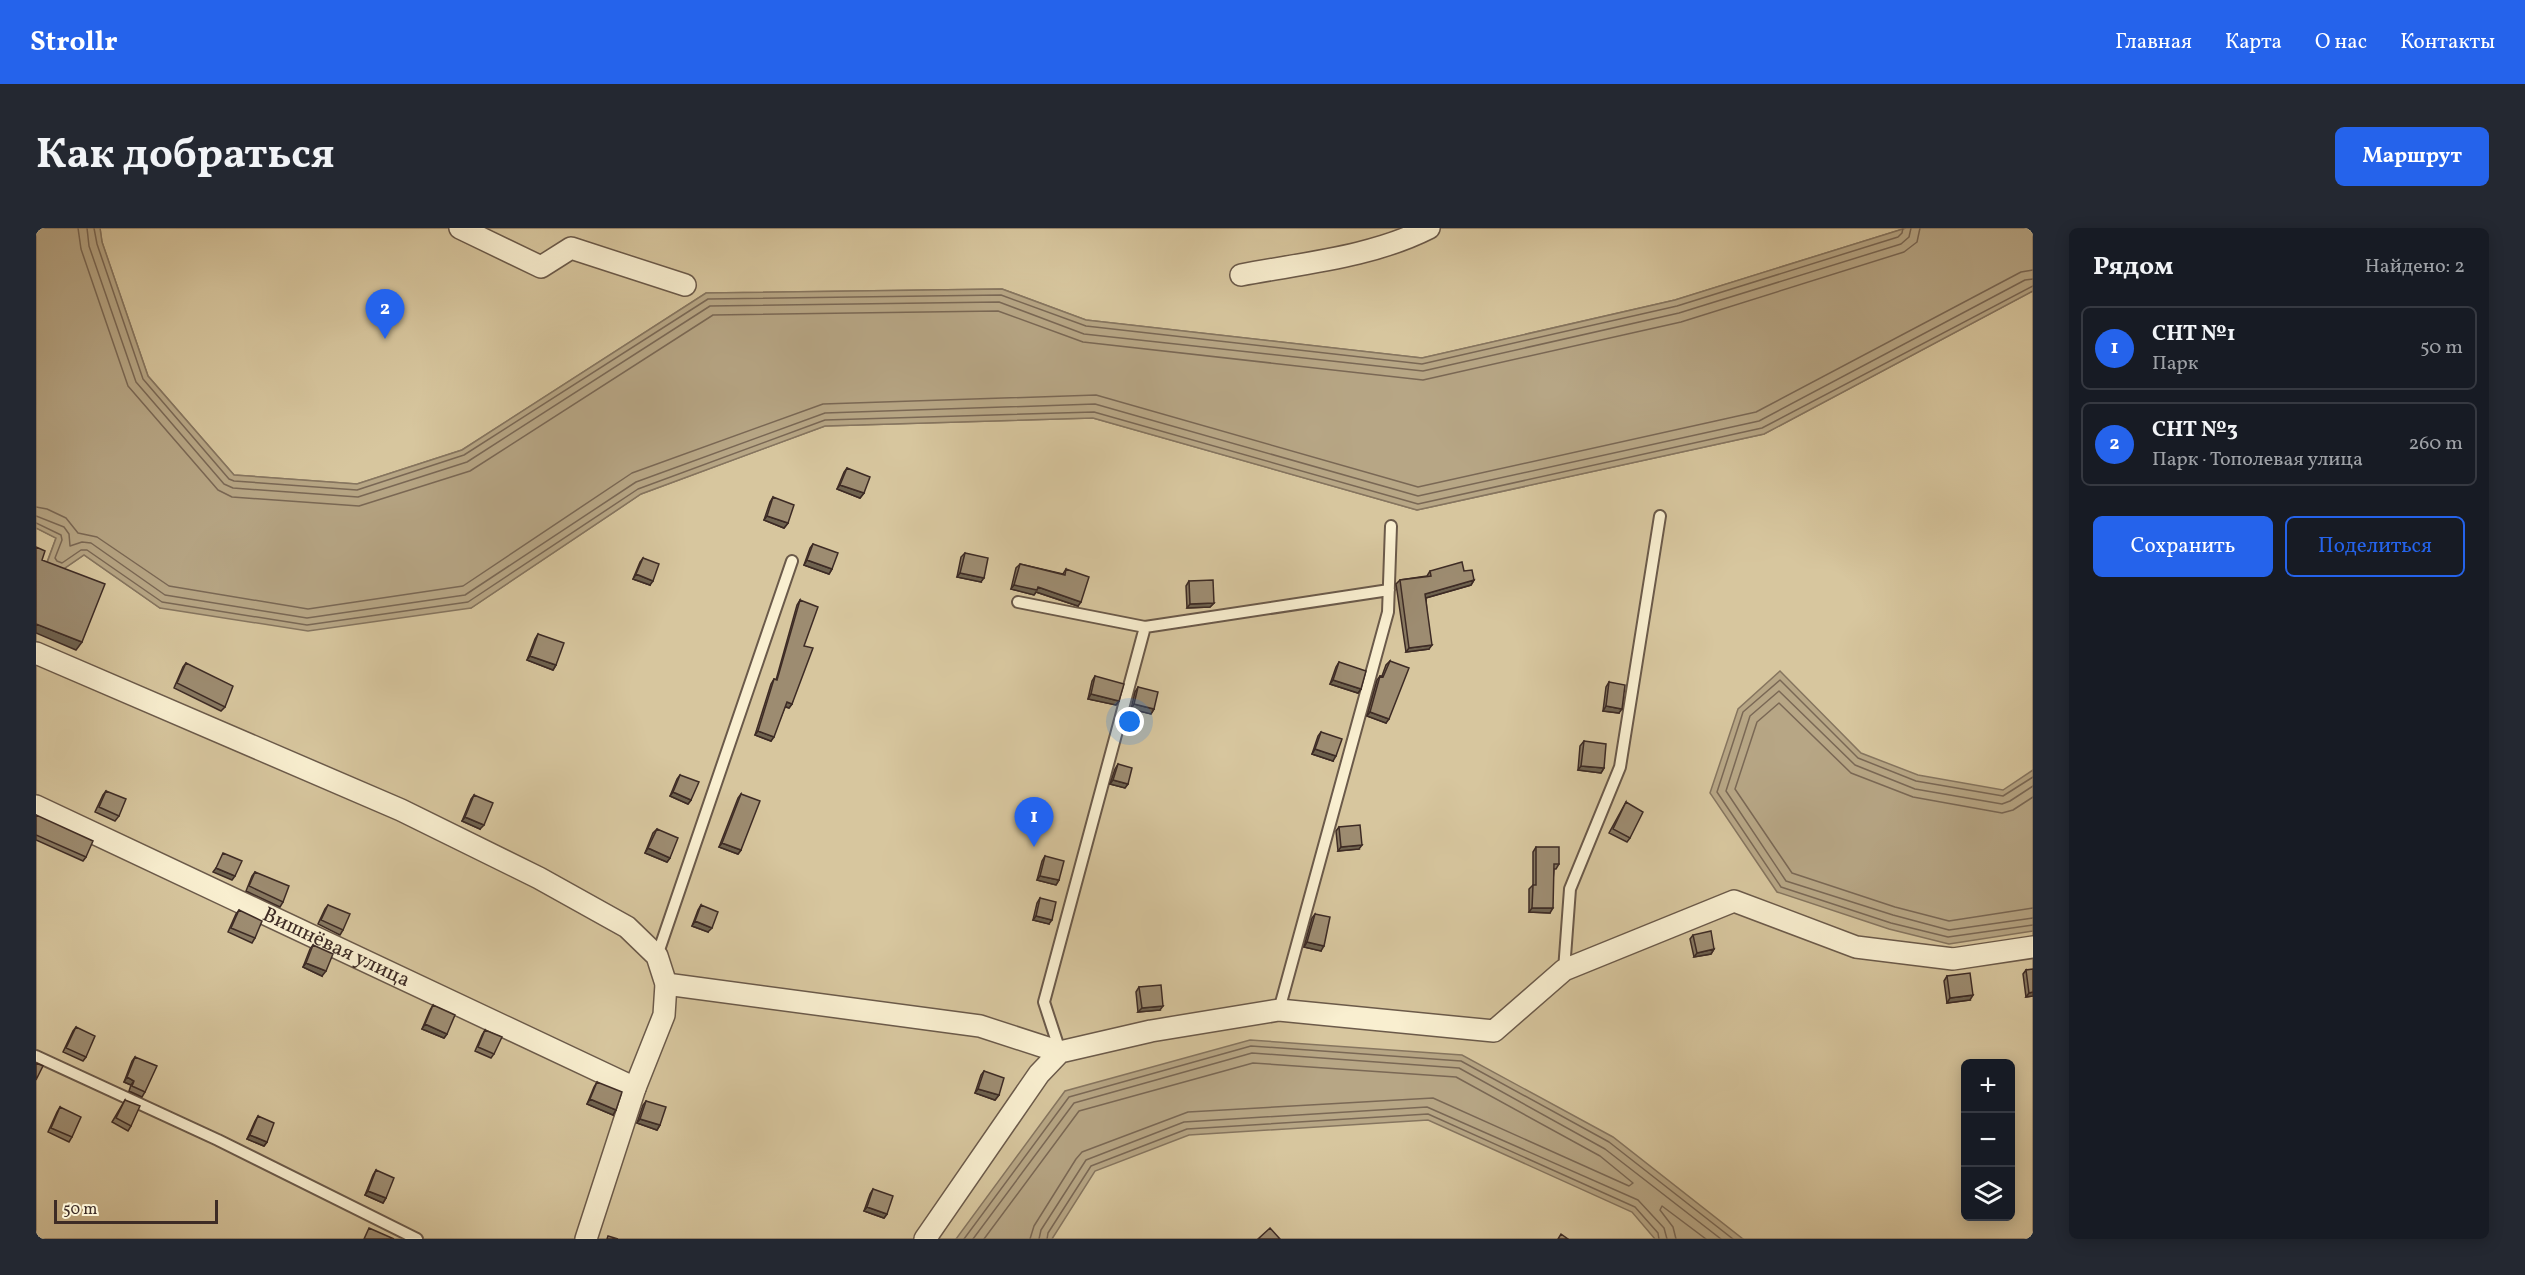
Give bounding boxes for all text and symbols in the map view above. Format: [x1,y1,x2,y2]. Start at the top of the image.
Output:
text: Strollr [30,23,118,62]
text: Главная [2115,28,2192,57]
text: Карта [2225,28,2282,57]
text: О нас [2315,28,2367,57]
text: Контакты [2400,28,2495,57]
text: Как добраться [36,127,335,186]
button: Маршрут [2335,127,2489,186]
text: Рядом [2093,249,2173,285]
text: Найдено: 2 [2365,253,2465,281]
pin: 2 [366,290,404,339]
text: СНТ №1 [2152,319,2236,350]
text: 1 [2110,334,2119,362]
text: 50 m [2420,334,2463,362]
text: Парк [2152,350,2198,378]
text: СНТ №3 [2152,415,2238,446]
text: 2 [2109,430,2120,458]
text: 260 m [2408,430,2463,458]
text: Парк · Тополевая улица [2152,446,2363,474]
button: Сохранить [2093,516,2273,577]
button: Поделиться [2285,516,2465,577]
your location [1115,707,1144,736]
pin: 1 [1014,798,1054,847]
street label: Вишнёвая улица [258,900,415,995]
map controls [1961,1059,2015,1221]
button: + [1961,1059,2015,1113]
button: − [1961,1113,2015,1167]
button: layers [1961,1167,2015,1221]
scale bar [54,1197,218,1224]
text: 50 m [63,1199,97,1221]

